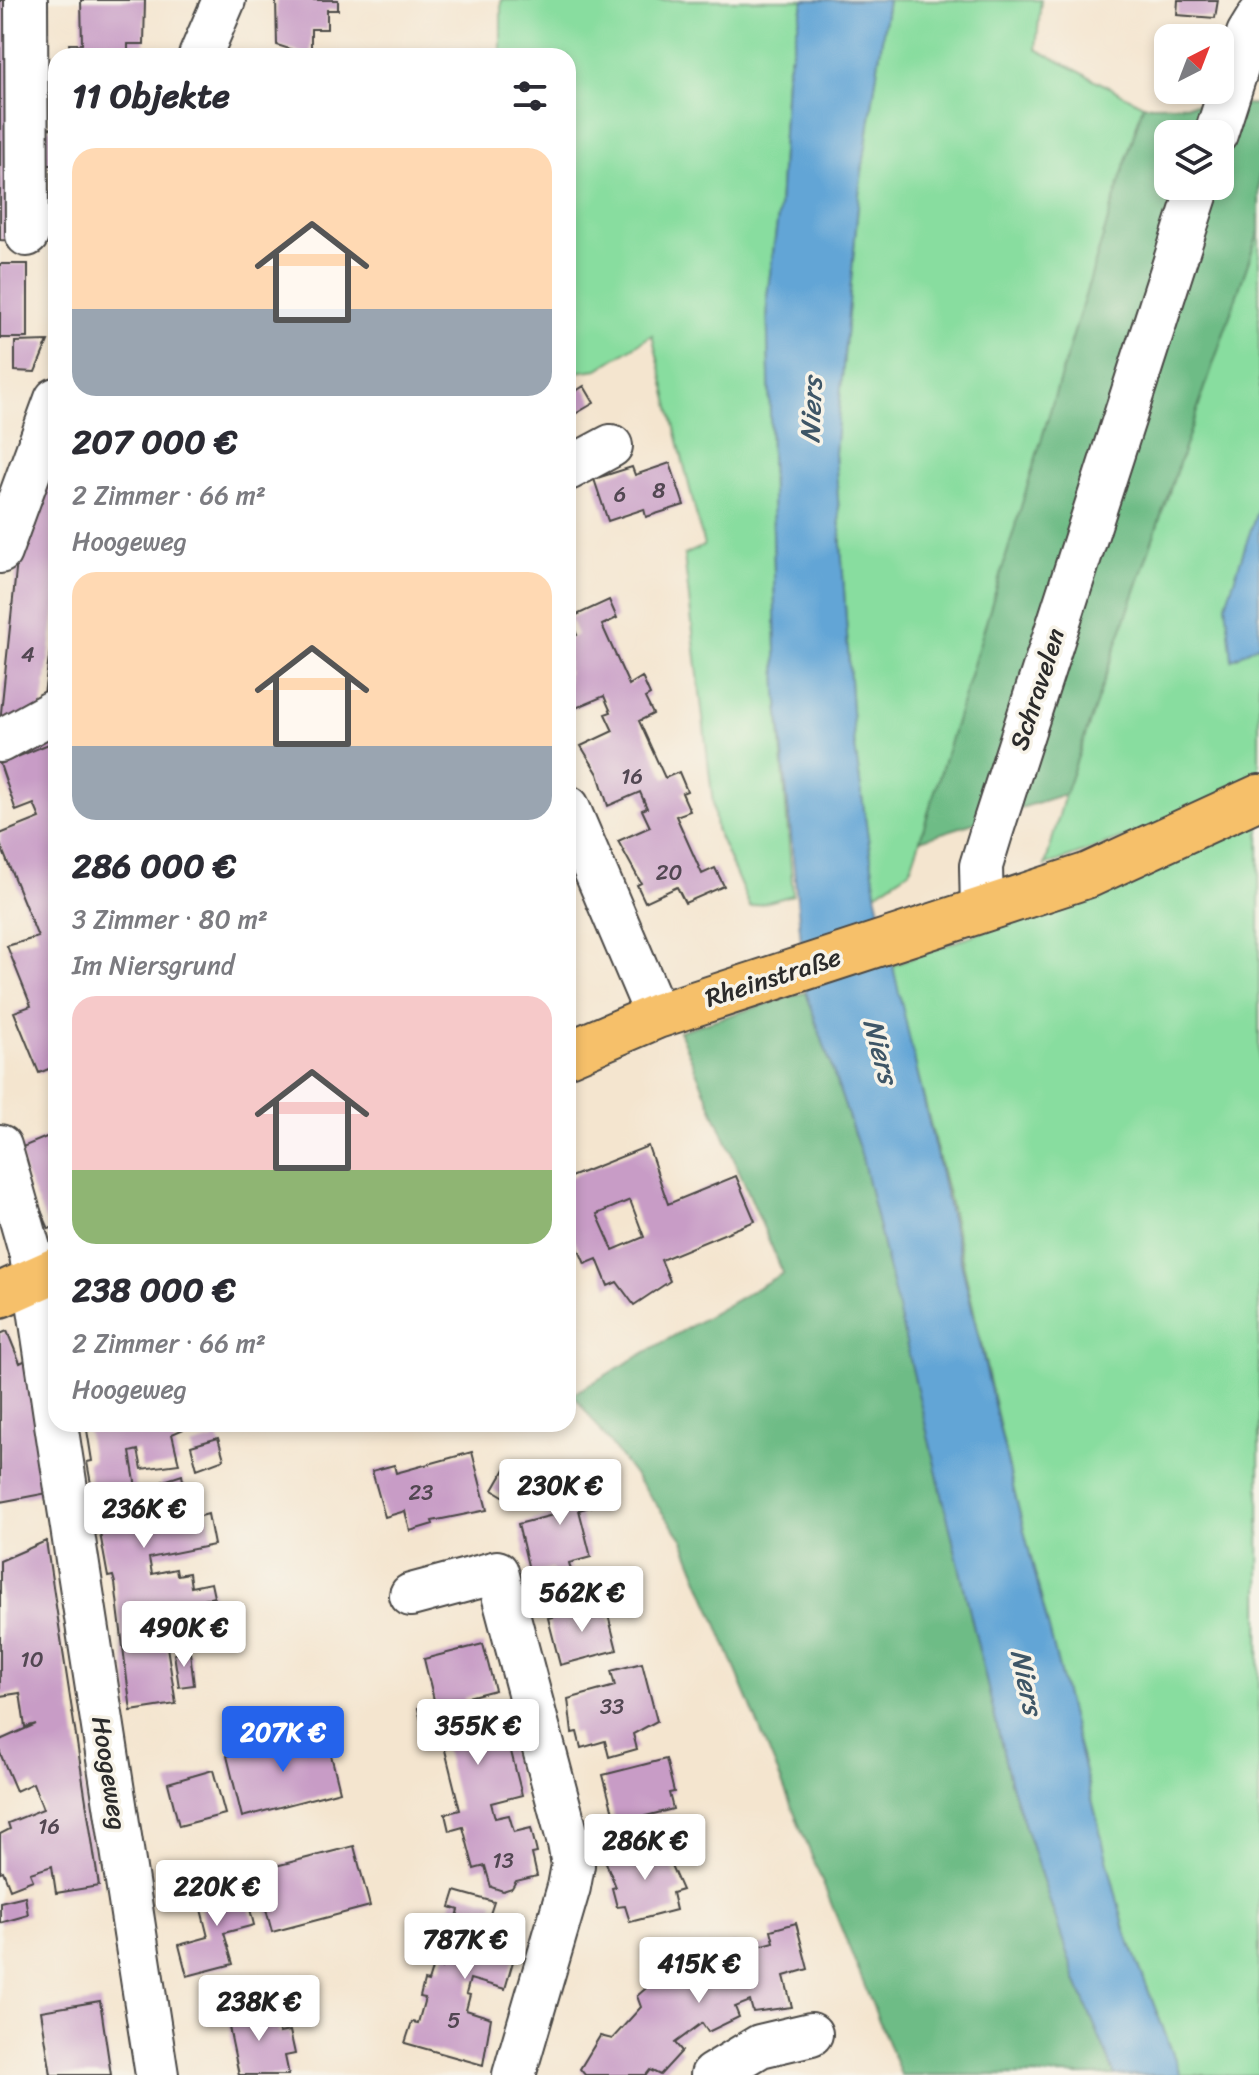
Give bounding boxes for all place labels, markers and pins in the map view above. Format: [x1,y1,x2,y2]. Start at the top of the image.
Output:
pin: 230K € [495,1459,625,1527]
pin: 236K € [79,1482,209,1550]
pin: 562K € [517,1566,647,1634]
pin: 490K € [119,1601,249,1669]
pin: 355K € [413,1699,543,1767]
pin: 207K € [218,1706,348,1774]
pin: 286K € [580,1814,710,1882]
pin: 220K € [152,1860,282,1928]
pin: 787K € [400,1913,530,1981]
pin: 415K € [634,1937,764,2005]
pin: 238K € [194,1975,324,2043]

